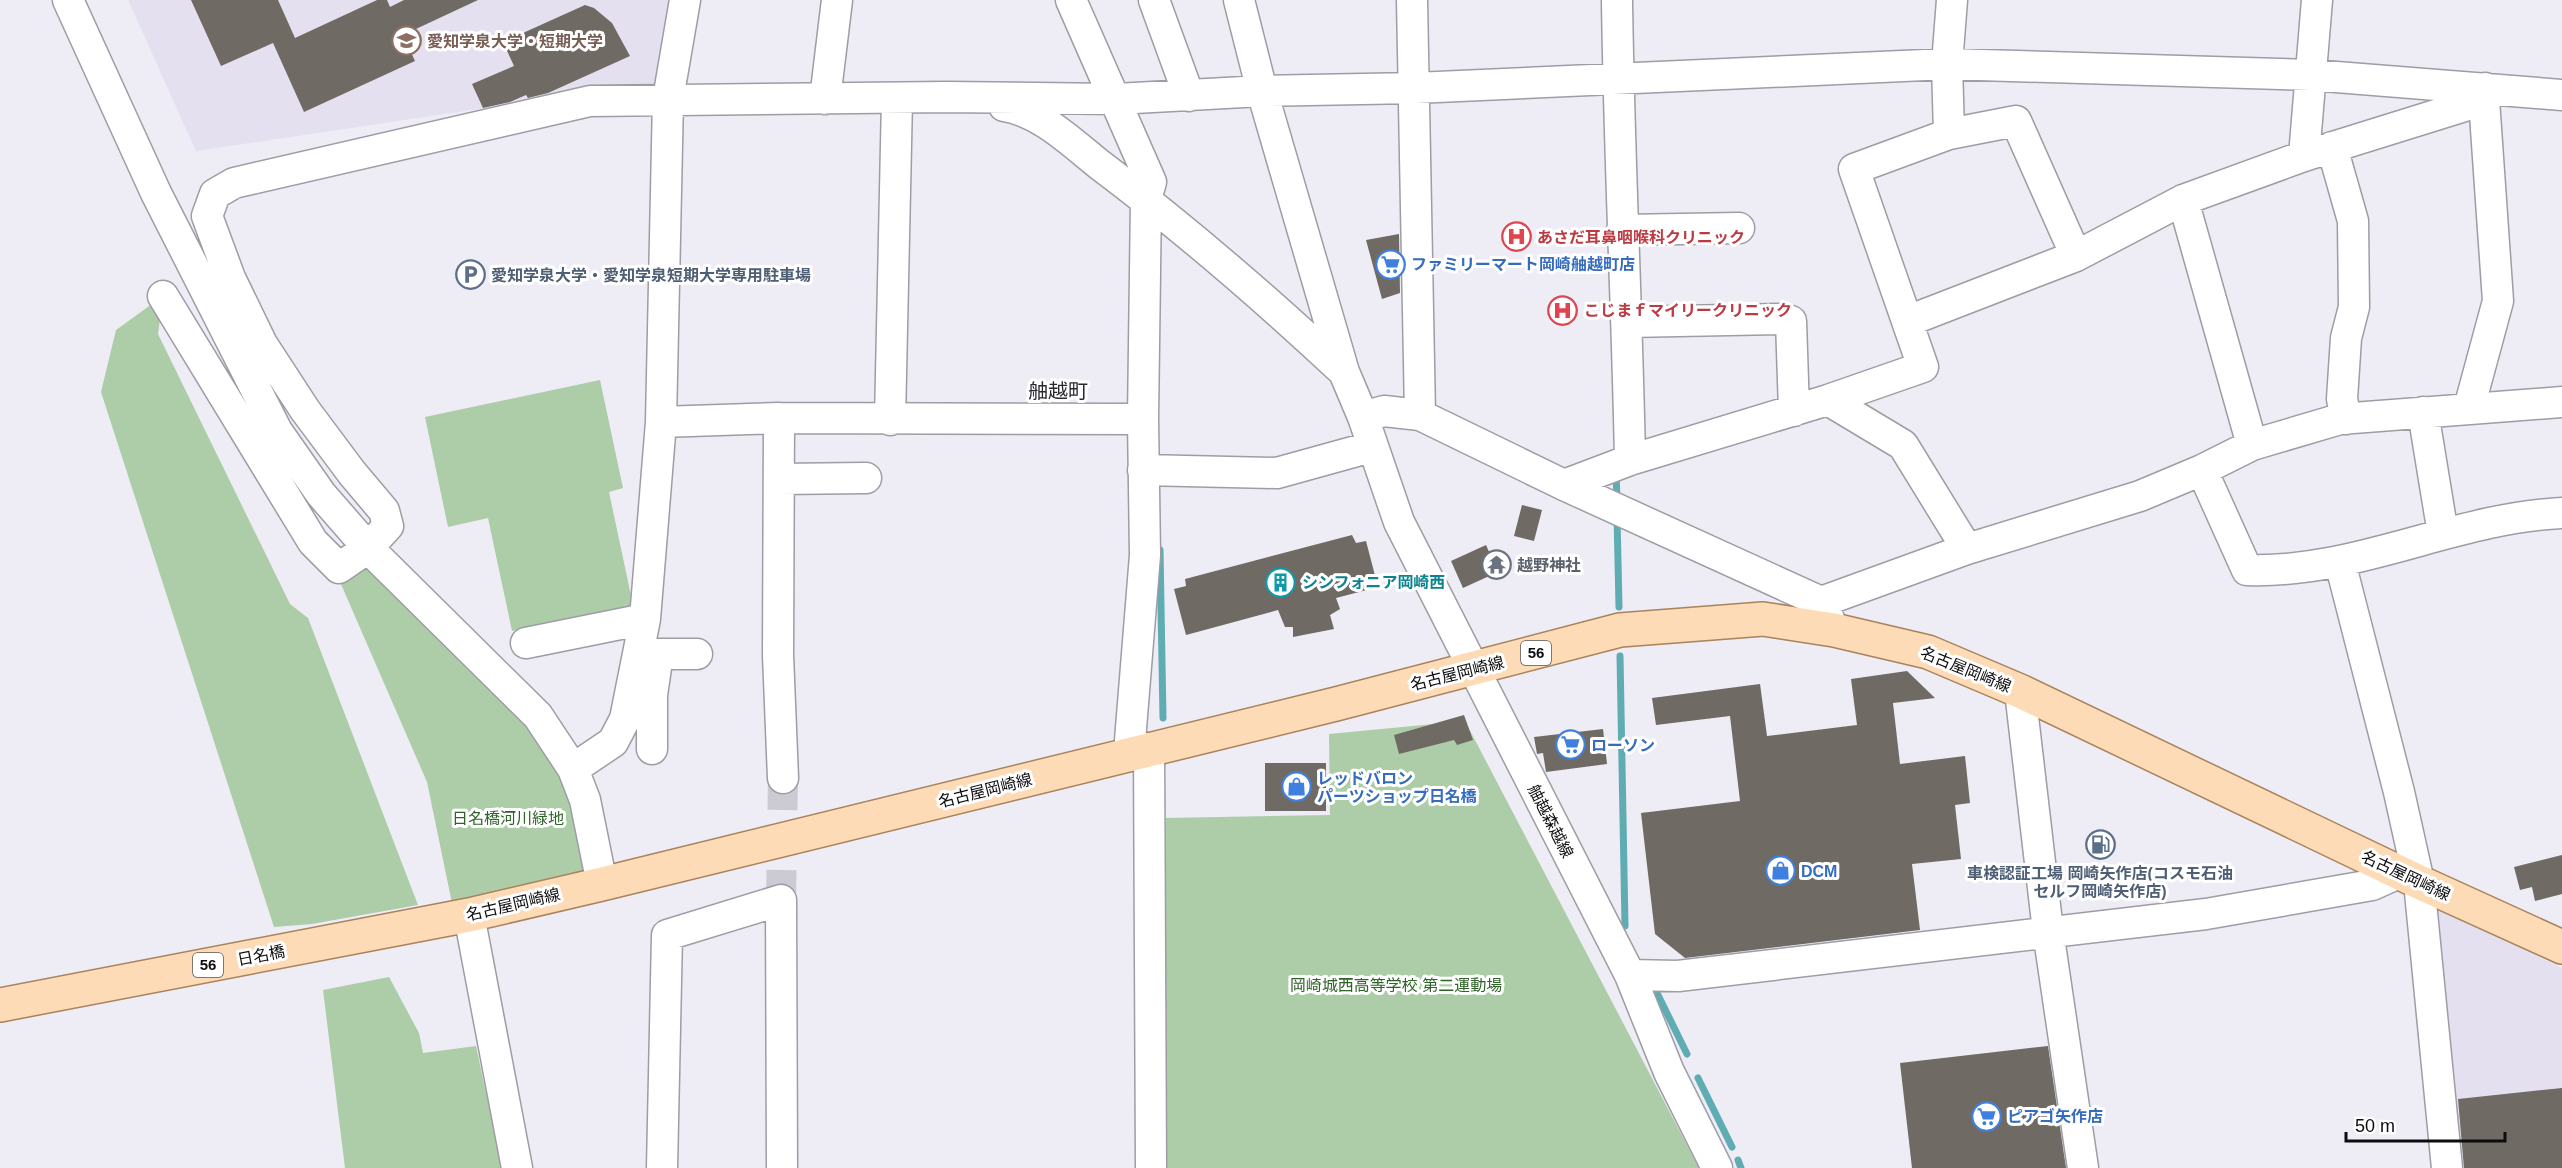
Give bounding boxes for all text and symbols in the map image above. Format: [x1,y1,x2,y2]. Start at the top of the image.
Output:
school or university icon: 愛知学泉大学・短期大学 [390,25,422,57]
place label: 愛知学泉大学・短期大学 [427,33,603,50]
hospital icon: あさだ耳鼻咽喉科クリニック [1500,221,1532,253]
place label: あさだ耳鼻咽喉科クリニック [1537,229,1745,246]
supermarket icon: ファミリーマート岡崎舳越町店 [1374,248,1406,280]
place label: ファミリーマート岡崎舳越町店 [1411,255,1635,273]
parking icon: 愛知学泉大学・愛知学泉短期大学専用駐車場 [454,259,486,291]
place label: 愛知学泉大学・愛知学泉短期大学専用駐車場 [491,267,811,284]
hospital icon: こじまｆマイリークリニック [1547,294,1579,326]
place label: こじまｆマイリークリニック [1584,302,1792,319]
district label: 舳越町 [1028,380,1088,402]
temple icon: 越野神社 [1480,549,1512,581]
place label: 越野神社 [1517,556,1581,574]
building icon: シンフォニア岡崎西 [1265,566,1297,598]
place label: シンフォニア岡崎西 [1302,574,1446,591]
road number: 56 [1521,641,1551,665]
street label: 名古屋岡崎線 [1918,644,2014,695]
street label: 名古屋岡崎線 [1408,654,1506,693]
supermarket icon: ローソン [1554,729,1586,761]
place label: ローソン [1591,737,1655,754]
place label: レッドバロン パーツショップ日名橋 [1317,770,1477,805]
street label: 名古屋岡崎線 [936,771,1034,810]
shop icon: レッドバロン パーツショップ日名橋 [1280,771,1312,803]
street label: 舳越森越線 [1525,782,1576,861]
park label: 日名橋河川緑地 [452,810,564,827]
fuel station icon: 車検認証工場 岡崎矢作店(コスモ石油 セルフ岡崎矢作店) [2084,829,2116,861]
street label: 名古屋岡崎線 [2359,847,2453,903]
shop icon: DCM [1764,855,1796,887]
place label: DCM [1801,863,1837,880]
place label: 車検認証工場 岡崎矢作店(コスモ石油 セルフ岡崎矢作店) [1967,865,2233,900]
street label: 名古屋岡崎線 [464,885,562,924]
street label: 日名橋 [236,943,286,968]
road number: 56 [193,953,223,977]
park label: 岡崎城西高等学校 第二運動場 [1290,977,1502,994]
supermarket icon: ピアゴ矢作店 [1970,1100,2002,1132]
scale bar [2346,1105,2505,1143]
place label: ピアゴ矢作店 [2007,1107,2103,1125]
text: 50 m [2355,1116,2395,1136]

